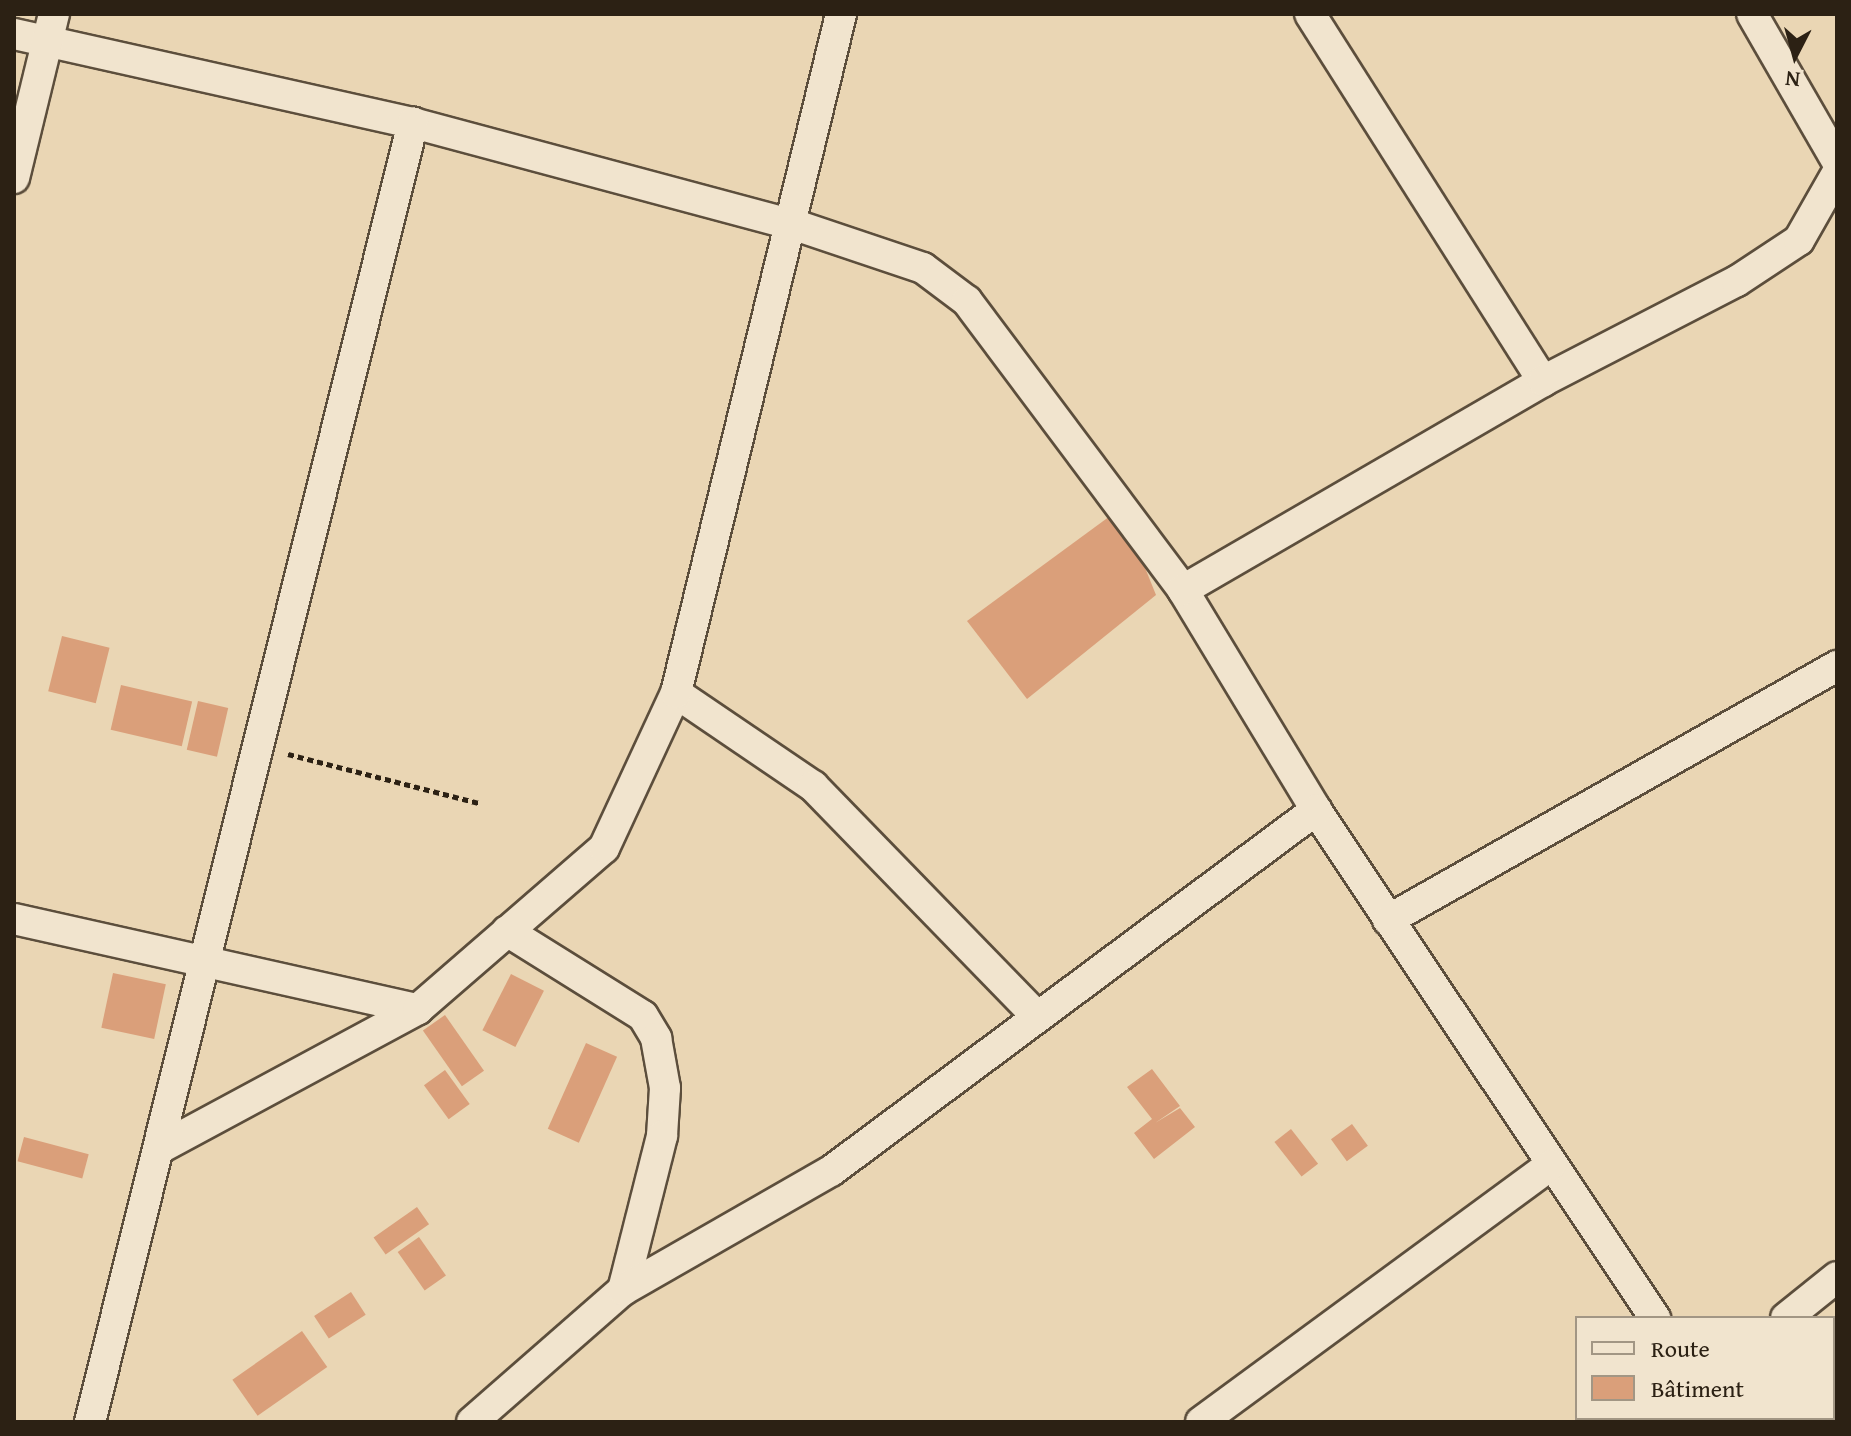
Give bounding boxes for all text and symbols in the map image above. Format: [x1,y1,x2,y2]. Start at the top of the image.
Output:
north arrow [1755,16,1835,96]
text: N [1783,63,1801,97]
legend [1575,1316,1835,1420]
text: Route [1651,1331,1710,1366]
text: Bâtiment [1651,1371,1744,1406]

